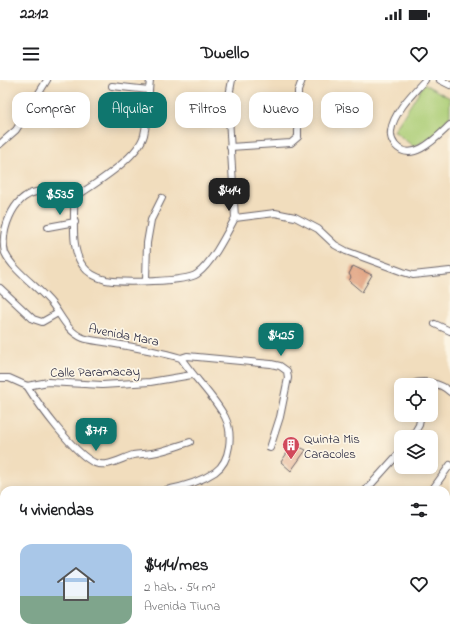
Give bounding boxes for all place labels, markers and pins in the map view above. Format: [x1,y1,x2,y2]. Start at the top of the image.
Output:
pin: $414 [205,178,253,212]
pin: $535 [36,182,84,216]
pin: $425 [257,323,305,357]
pin: $717 [72,418,120,452]
place label: Quinta Mis Caracoles [304,430,360,464]
building icon: Quinta Mis Caracoles [281,435,301,460]

